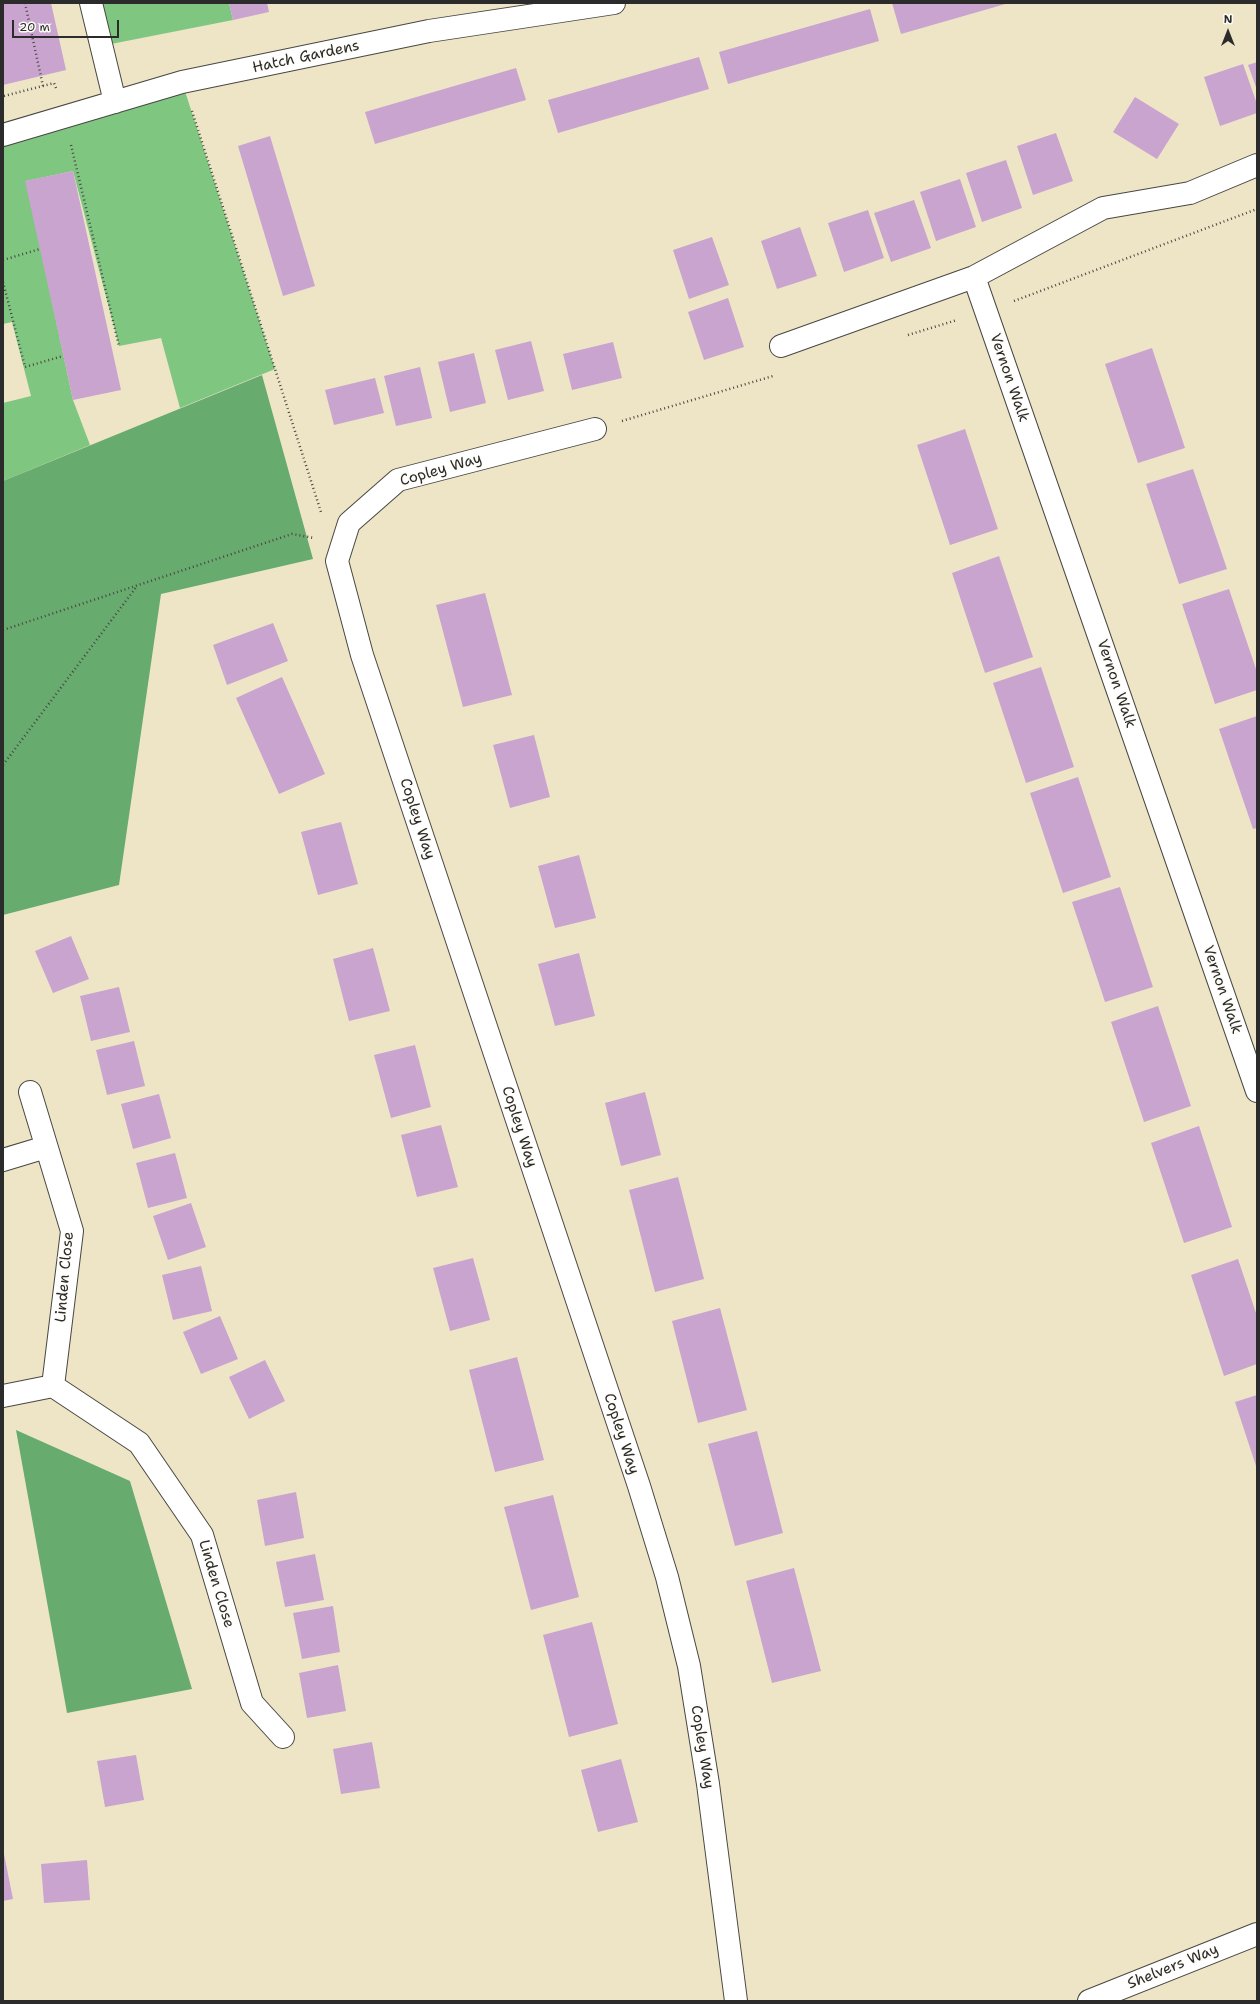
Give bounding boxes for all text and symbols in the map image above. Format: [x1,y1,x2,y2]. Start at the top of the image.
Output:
scale bar [14,12,121,38]
north arrow [1208,12,1248,52]
text: N [1224,12,1232,27]
text: 20 m [19,19,50,35]
street label: Hatch Gardens [251,37,361,77]
street label: Vernon Walk [985,331,1033,425]
street label: Copley Way [398,450,484,490]
street label: Vernon Walk [1092,637,1140,731]
street label: Copley Way [395,776,439,862]
street label: Vernon Walk [1198,943,1246,1037]
street label: Copley Way [497,1084,541,1170]
street label: Linden Close [52,1231,78,1323]
street label: Copley Way [599,1391,643,1477]
street label: Linden Close [194,1538,238,1630]
street label: Copley Way [687,1704,717,1790]
street label: Shelvers Way [1125,1941,1221,1993]

